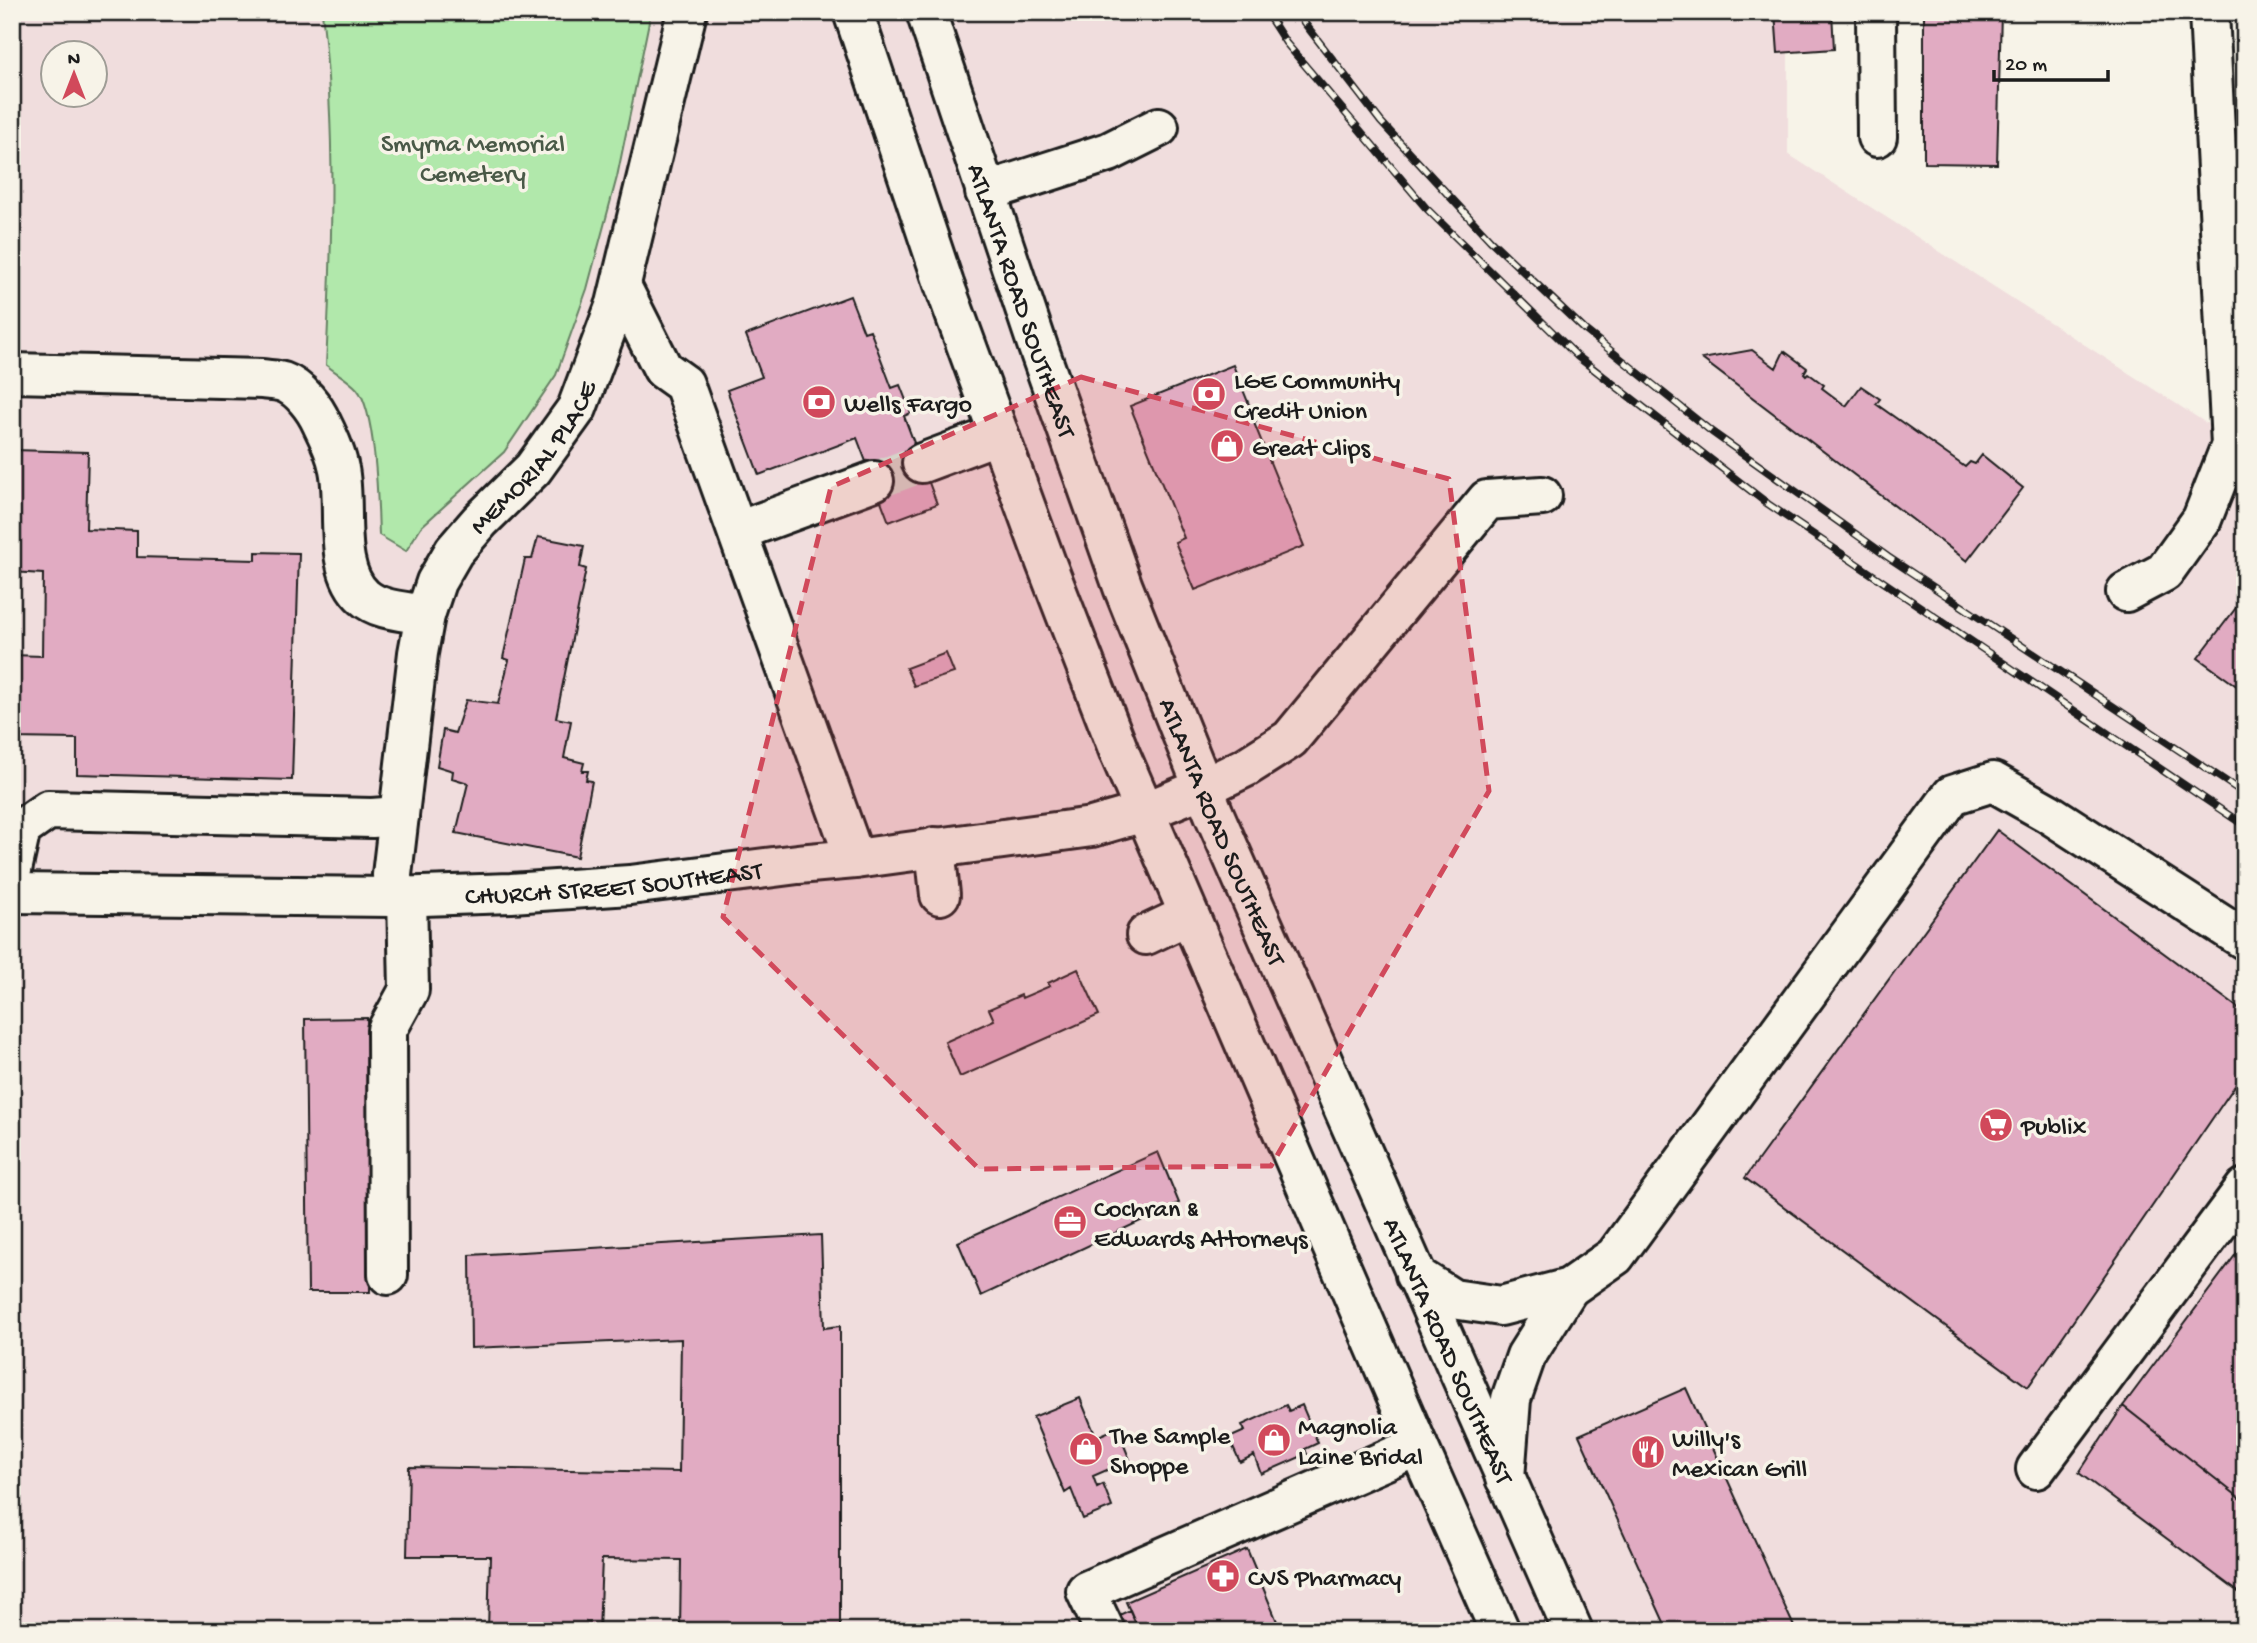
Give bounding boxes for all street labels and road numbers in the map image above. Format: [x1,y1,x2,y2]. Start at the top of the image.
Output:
street label: ATLANTA ROAD SOUTHEAST [958,160,1080,444]
street label: MEMORIAL PLACE [465,377,606,542]
street label: ATLANTA ROAD SOUTHEAST [1149,695,1290,973]
street label: CHURCH STREET SOUTHEAST [464,857,765,915]
street label: ATLANTA ROAD SOUTHEAST [1373,1214,1518,1491]

